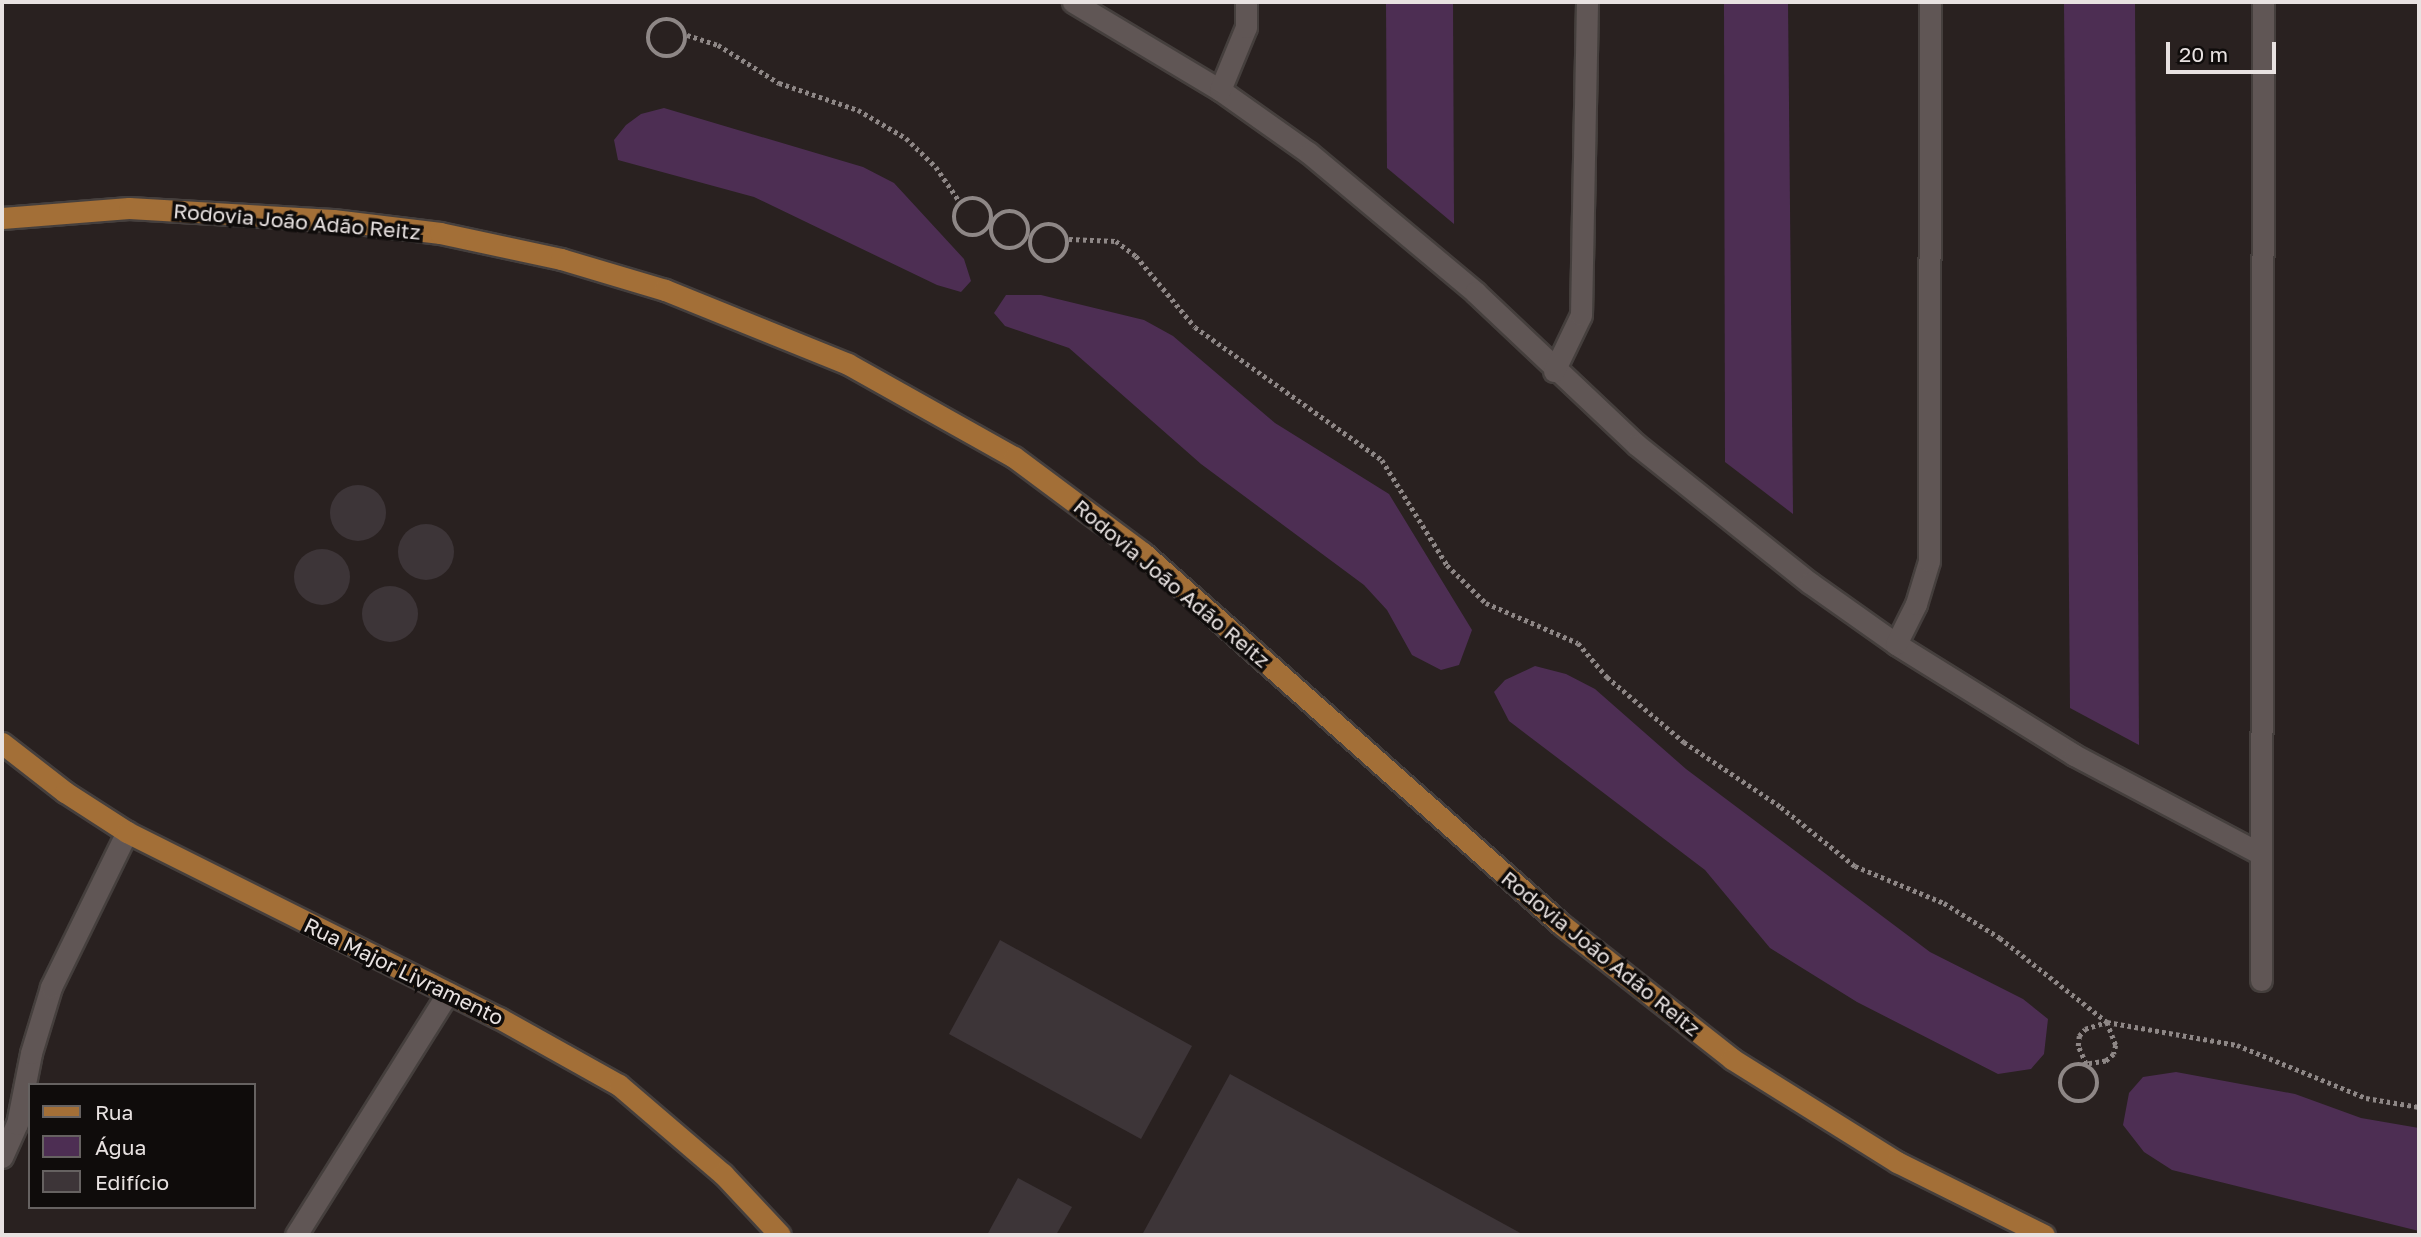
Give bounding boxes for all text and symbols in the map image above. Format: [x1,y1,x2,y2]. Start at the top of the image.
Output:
scale bar [2169,28,2279,72]
text: 20 m [2179,41,2228,67]
street label: Rodovia João Adão Reitz [172,198,422,244]
street label: Rodovia João Adão Reitz [1069,494,1275,672]
street label: Rodovia João Adão Reitz [1497,865,1705,1041]
street label: Rua Major Livramento [300,912,508,1030]
legend [28,1083,256,1209]
text: Rua [95,1099,133,1125]
text: Água [95,1134,146,1160]
text: Edifício [95,1169,169,1195]

